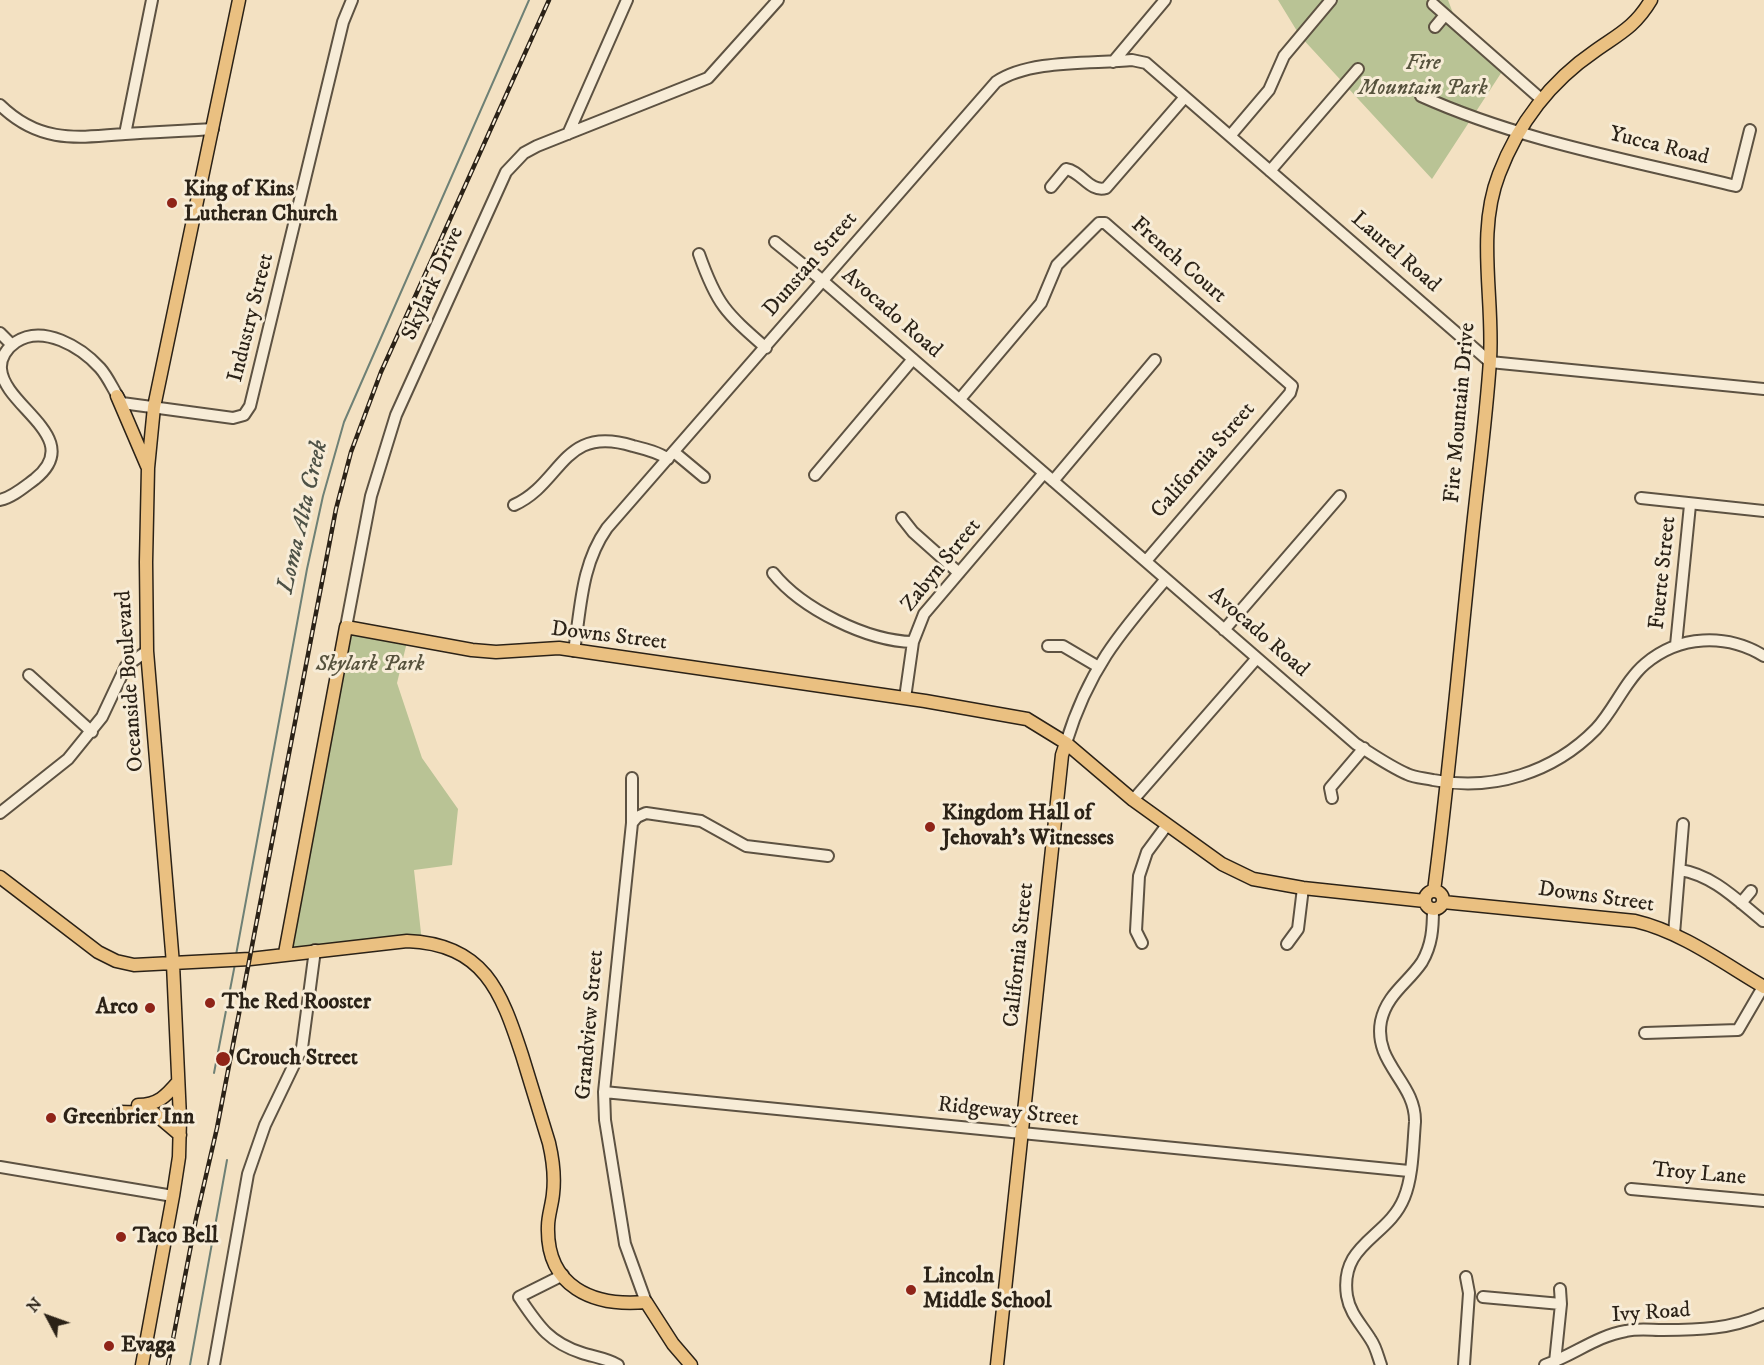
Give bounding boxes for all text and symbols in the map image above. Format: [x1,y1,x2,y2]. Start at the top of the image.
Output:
park label: Fire Mountain Park [1358,51,1488,102]
street label: Yucca Road [1606,122,1712,172]
place label: King of Kins Lutheran Church [184,177,338,228]
marker: King of Kins Lutheran Church [165,196,179,210]
street label: Dunstan Street [758,207,864,323]
street label: Laurel Road [1345,207,1445,299]
street label: French Court [1125,212,1231,310]
street label: Skylark Drive [397,223,471,345]
street label: Industry Street [223,251,281,385]
street label: Avocado Road [835,263,947,365]
street label: Fire Mountain Drive [1440,322,1482,504]
street label: California Street [1146,398,1262,524]
water label: Loma Alta Creek [272,438,336,596]
street label: Zabyn Street [896,514,988,618]
street label: Fuerte Street [1645,515,1683,631]
street label: Avocado Road [1202,582,1314,684]
street label: Oceanside Boulevard [111,589,151,773]
street label: Downs Street [549,617,669,657]
park label: Skylark Park [316,652,424,678]
place label: Kingdom Hall of Jehovah's Witnesses [942,801,1114,852]
marker: Kingdom Hall of Jehovah's Witnesses [923,820,937,834]
street label: Downs Street [1536,877,1656,919]
street label: California Street [999,881,1041,1029]
street label: Grandview Street [571,949,611,1101]
place label: The Red Rooster [222,990,371,1016]
place label: Arco [96,995,138,1021]
marker: The Red Rooster [203,996,217,1010]
marker: Arco [143,1001,157,1015]
place label: Crouch Street [236,1046,358,1072]
marker: Crouch Street [214,1050,232,1068]
street label: Ridgeway Street [936,1092,1080,1134]
place label: Greenbrier Inn [63,1105,194,1131]
marker: Greenbrier Inn [44,1111,58,1125]
street label: Troy Lane [1651,1158,1747,1192]
place label: Taco Bell [133,1224,218,1250]
marker: Taco Bell [114,1230,128,1244]
place label: Lincoln Middle School [923,1264,1051,1316]
marker: Lincoln Middle School [904,1283,918,1297]
north arrow [18,1287,78,1347]
text: N [23,1294,46,1317]
street label: Ivy Road [1611,1298,1691,1330]
place label: Evaga [121,1333,175,1359]
marker: Evaga [102,1339,116,1353]

